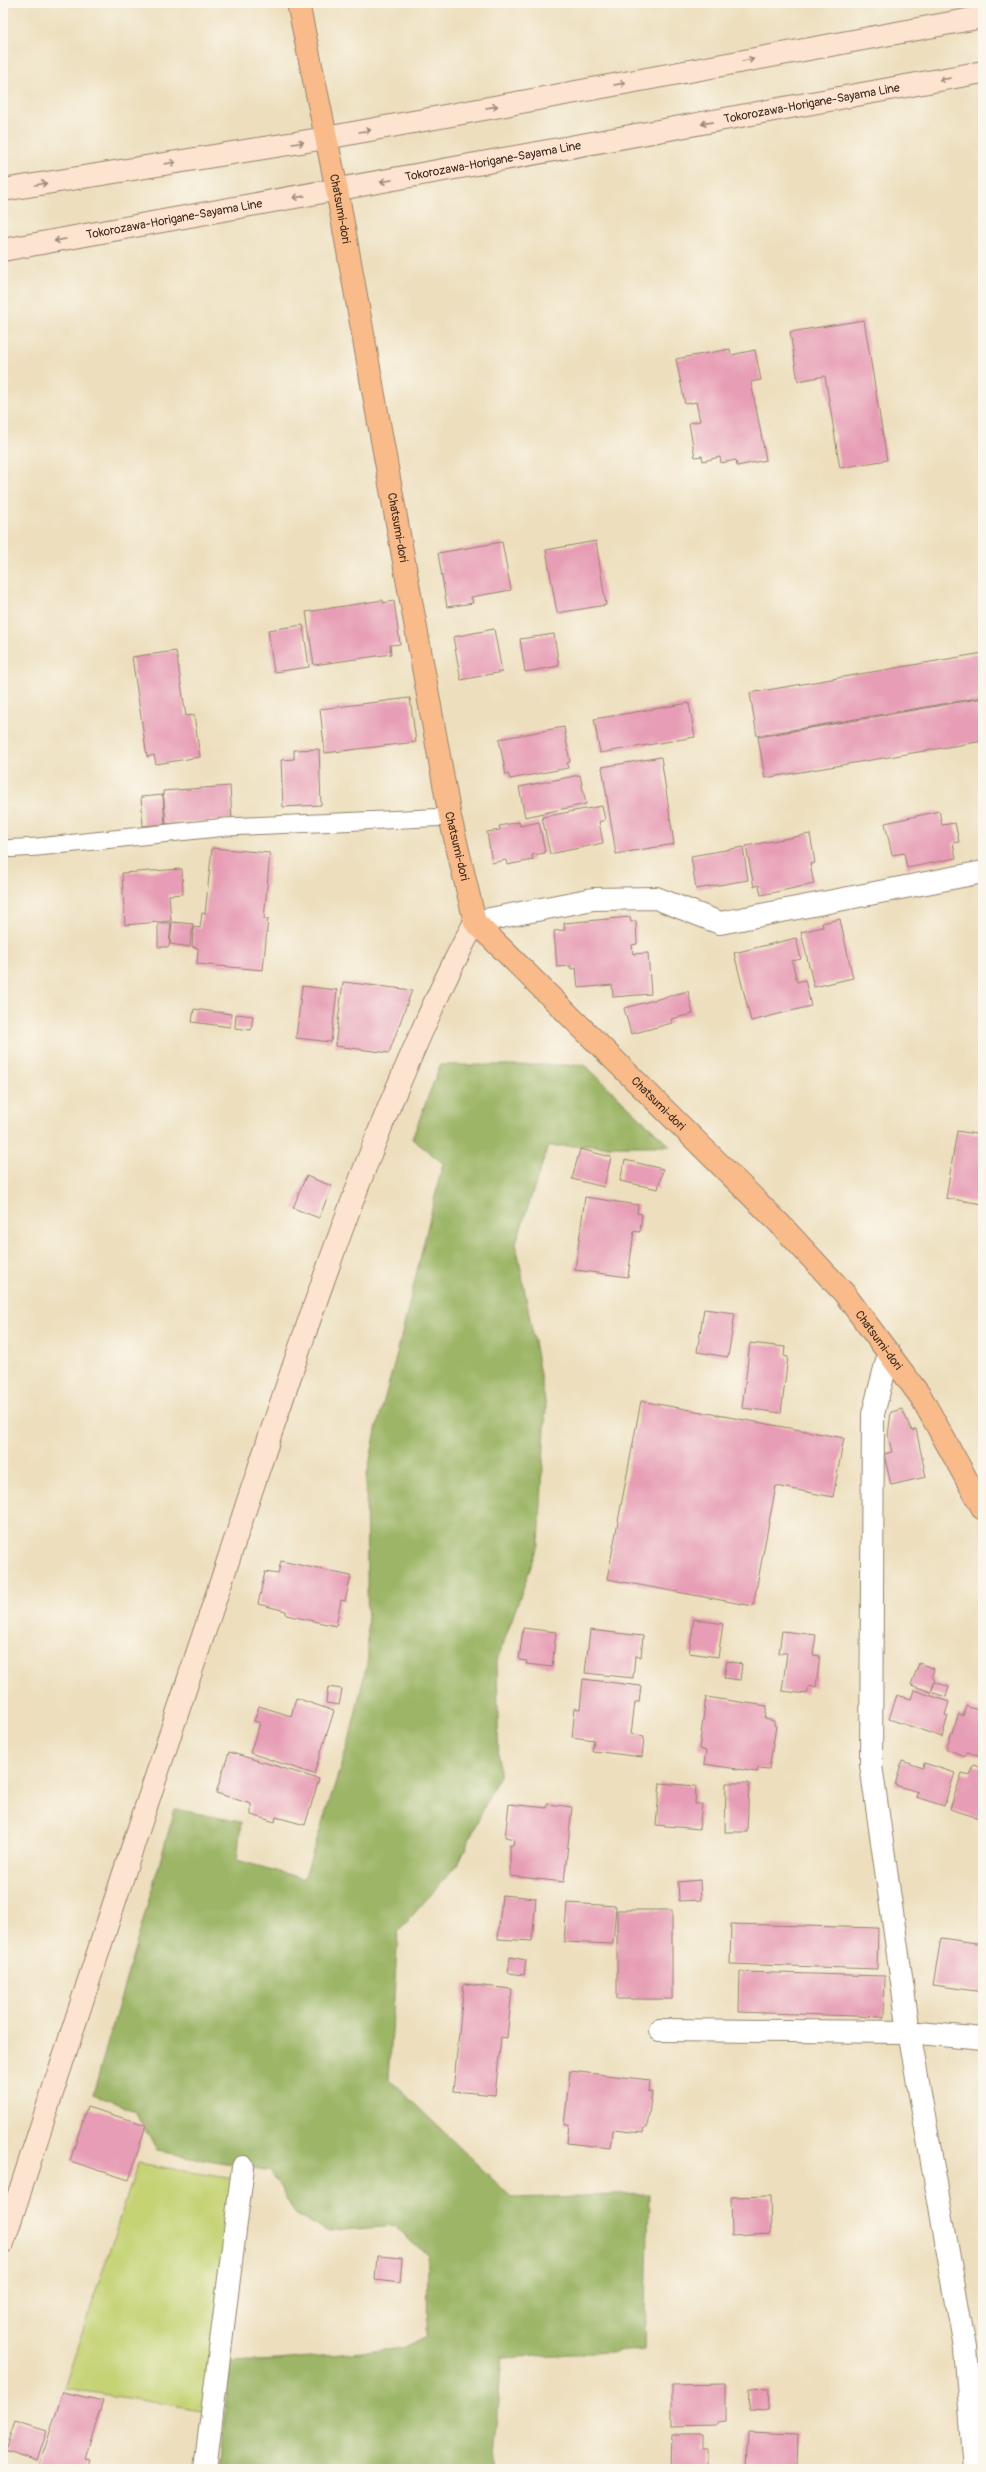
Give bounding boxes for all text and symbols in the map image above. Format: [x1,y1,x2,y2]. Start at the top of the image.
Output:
one-way arrow [741,56,754,64]
one-way arrow [939,75,952,83]
one-way arrow [613,79,626,87]
street label: Tokorozawa-Horigane-Sayama Line [723,80,901,126]
one-way arrow [486,103,499,111]
one-way arrow [700,119,713,127]
one-way arrow [358,127,371,135]
street label: Tokorozawa-Horigane-Sayama Line [404,138,582,184]
one-way arrow [291,139,304,147]
one-way arrow [163,159,176,167]
street label: Chatsumi-dori [326,173,354,245]
one-way arrow [380,178,393,186]
one-way arrow [35,180,48,188]
one-way arrow [292,193,305,201]
street label: Tokorozawa-Horigane-Sayama Line [85,196,263,242]
one-way arrow [54,236,67,244]
street label: Chatsumi-dori [384,492,411,564]
street label: Chatsumi-dori [442,810,472,882]
street label: Chatsumi-dori [628,1073,689,1134]
street label: Chatsumi-dori [852,1307,906,1373]

